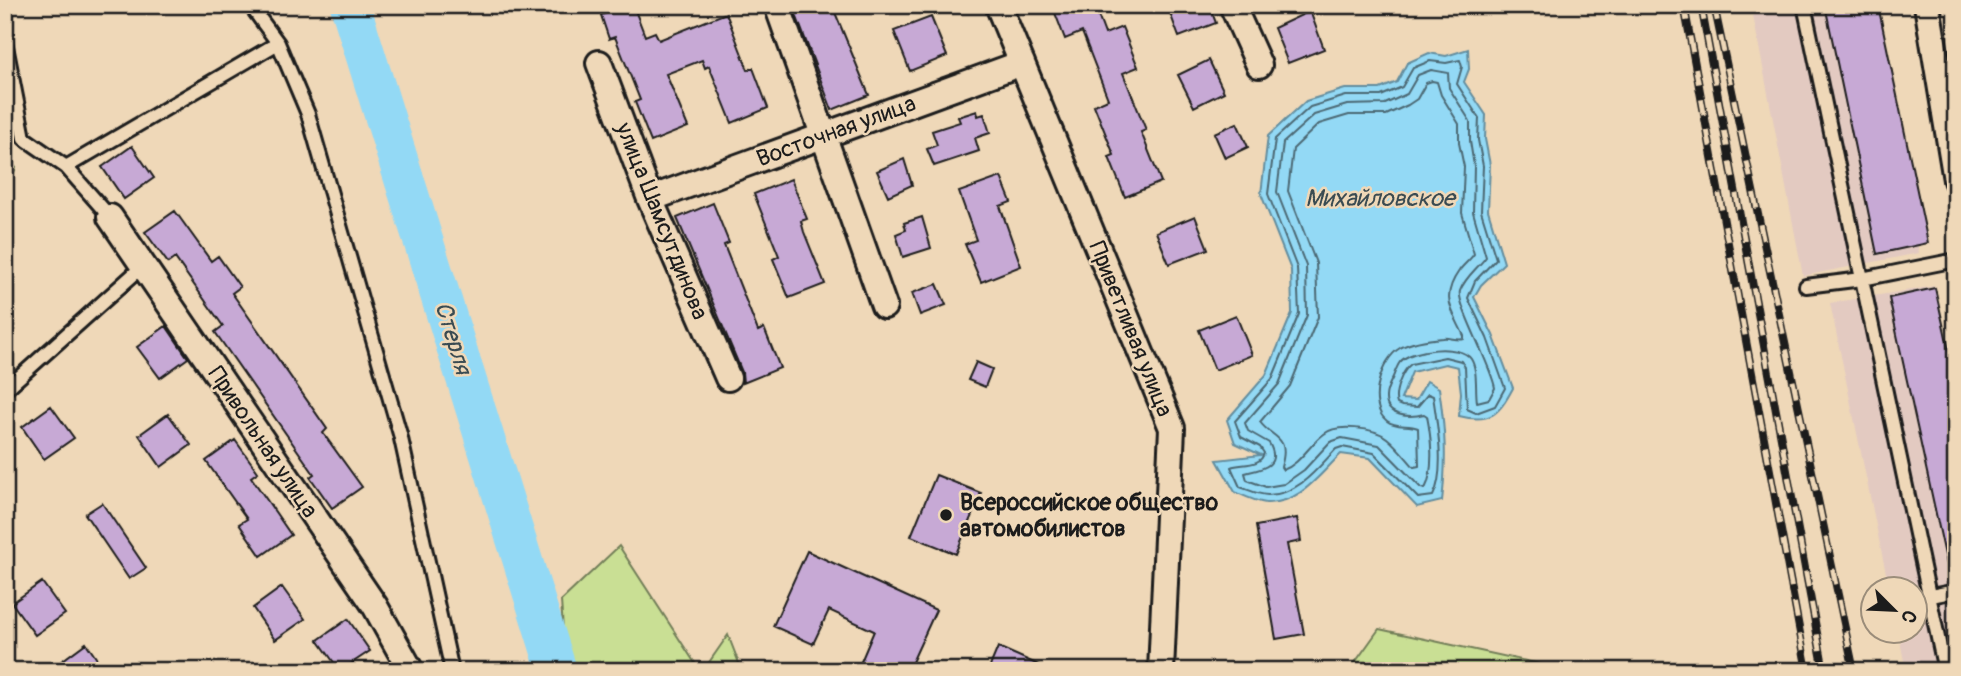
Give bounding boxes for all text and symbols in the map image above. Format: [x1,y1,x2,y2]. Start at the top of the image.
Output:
street label: Восточная улица [752,89,920,173]
street label: улица Шамсутдинова [609,117,715,324]
water label: Михайловское [1305,184,1457,213]
street label: Приветливая улица [1083,237,1179,421]
water label: Стерля [428,298,478,380]
street label: Привольная улица [202,361,324,523]
place label: Всероссийское общество автомобилистов [960,488,1219,543]
marker: Всероссийское общество автомобилистов [938,507,954,523]
north arrow [1860,574,1930,644]
text: С [1895,606,1922,627]

